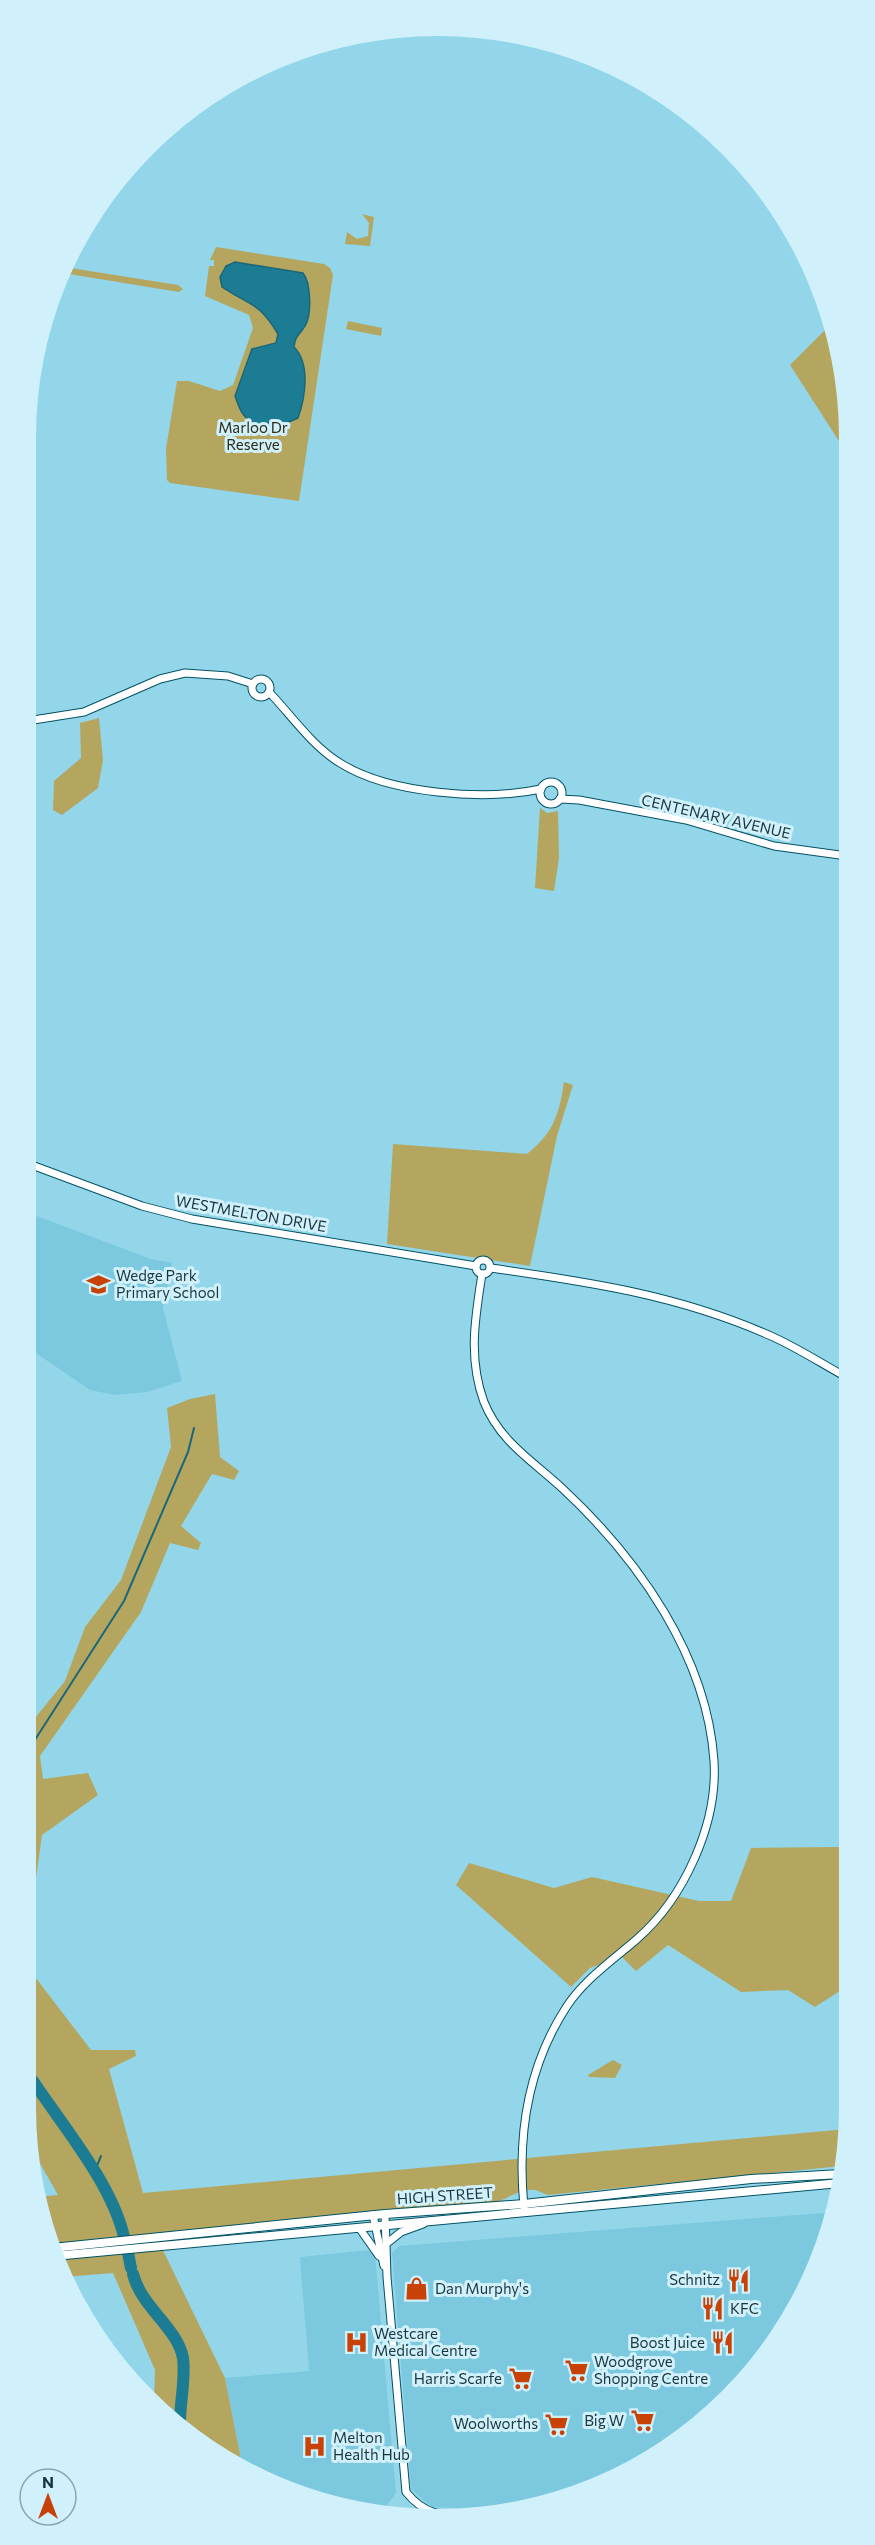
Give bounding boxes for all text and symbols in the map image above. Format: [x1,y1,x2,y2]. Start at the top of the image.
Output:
park label: Marloo Dr Reserve [218,418,288,453]
street label: CENTENARY AVENUE [640,790,793,842]
street label: WESTMELTON DRIVE [175,1191,328,1235]
place label: Wedge Park Primary School [116,1266,219,1301]
school or university icon: Wedge Park Primary School [85,1272,111,1298]
street label: HIGH STREET [396,2183,494,2207]
restaurant icon: Schnitz [725,2267,751,2293]
place label: Schnitz [669,2270,720,2288]
shop icon: Dan Murphy's [404,2276,430,2302]
place label: Dan Murphy's [435,2279,529,2297]
restaurant icon: KFC [699,2296,725,2322]
place label: KFC [730,2299,759,2317]
place label: Westcare Medical Centre [374,2324,477,2359]
hospital icon: Westcare Medical Centre [343,2330,369,2356]
restaurant icon: Boost Juice [710,2330,736,2356]
place label: Boost Juice [630,2333,705,2351]
place label: Woodgrove Shopping Centre [594,2352,708,2387]
supermarket icon: Woodgrove Shopping Centre [563,2358,589,2384]
supermarket icon: Harris Scarfe [507,2366,533,2392]
place label: Harris Scarfe [414,2369,502,2387]
supermarket icon: Big W [629,2408,655,2434]
supermarket icon: Woolworths [543,2411,569,2437]
place label: Big W [584,2411,624,2429]
place label: Woolworths [454,2414,538,2432]
place label: Melton Health Hub [333,2428,410,2463]
hospital icon: Melton Health Hub [302,2434,328,2460]
north arrow [18,2467,78,2527]
text: N [42,2472,54,2491]

